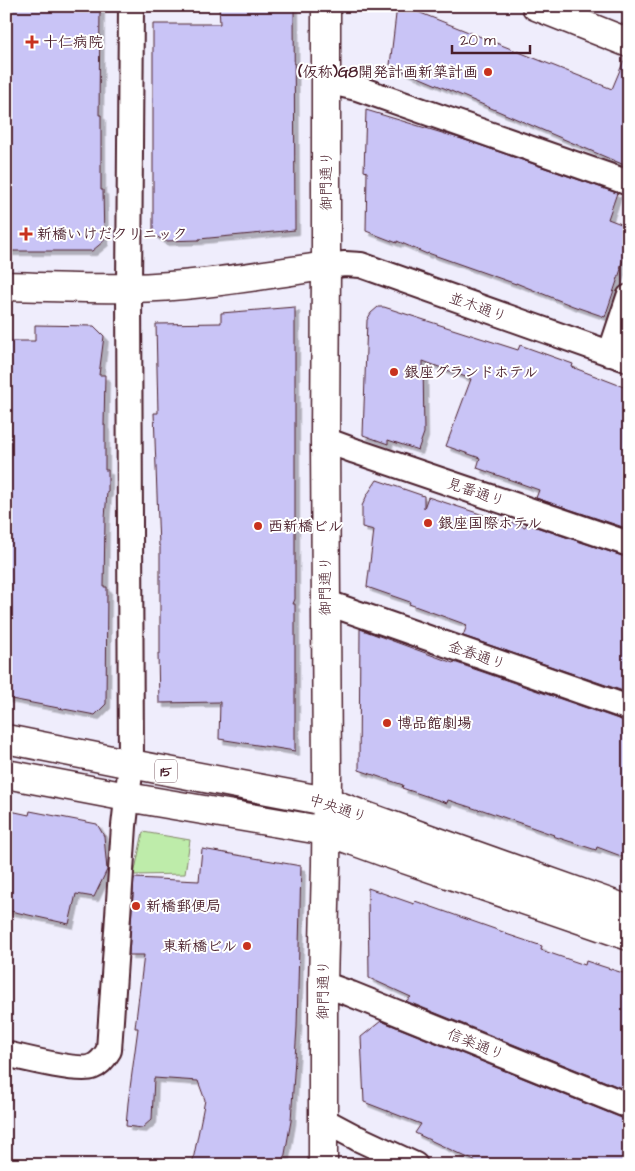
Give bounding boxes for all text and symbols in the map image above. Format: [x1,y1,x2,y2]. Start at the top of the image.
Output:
scale bar [452,22,530,54]
text: 20 m [460,30,496,51]
place label: 十仁病院 [43,32,103,53]
marker: 十仁病院 [25,35,39,49]
place label: (仮称)G8開発計画新築計画 [297,62,478,83]
marker: (仮称)G8開発計画新築計画 [482,66,494,78]
street label: 御門通り [316,151,337,211]
place label: 新橋いけだクリニック [37,224,187,245]
marker: 新橋いけだクリニック [19,227,33,241]
street label: 並木通り [446,287,510,328]
place label: 銀座グランドホテル [404,362,538,383]
marker: 銀座グランドホテル [388,366,400,378]
street label: 見番通り [444,473,508,512]
place label: 銀座国際ホテル [438,513,542,534]
place label: 西新橋ビル [268,516,343,537]
marker: 銀座国際ホテル [422,517,434,529]
marker: 西新橋ビル [252,520,264,532]
street label: 御門通り [315,556,336,616]
street label: 金春通り [445,636,509,675]
place label: 博品館劇場 [397,713,472,734]
marker: 博品館劇場 [381,717,393,729]
road number: 15 [155,759,177,782]
street label: 中央通り [306,789,370,828]
place label: 新橋郵便局 [146,896,221,917]
marker: 新橋郵便局 [130,900,142,912]
place label: 東新橋ビル [162,936,237,957]
marker: 東新橋ビル [241,940,253,952]
street label: 御門通り [312,960,335,1020]
street label: 信楽通り [444,1023,508,1065]

